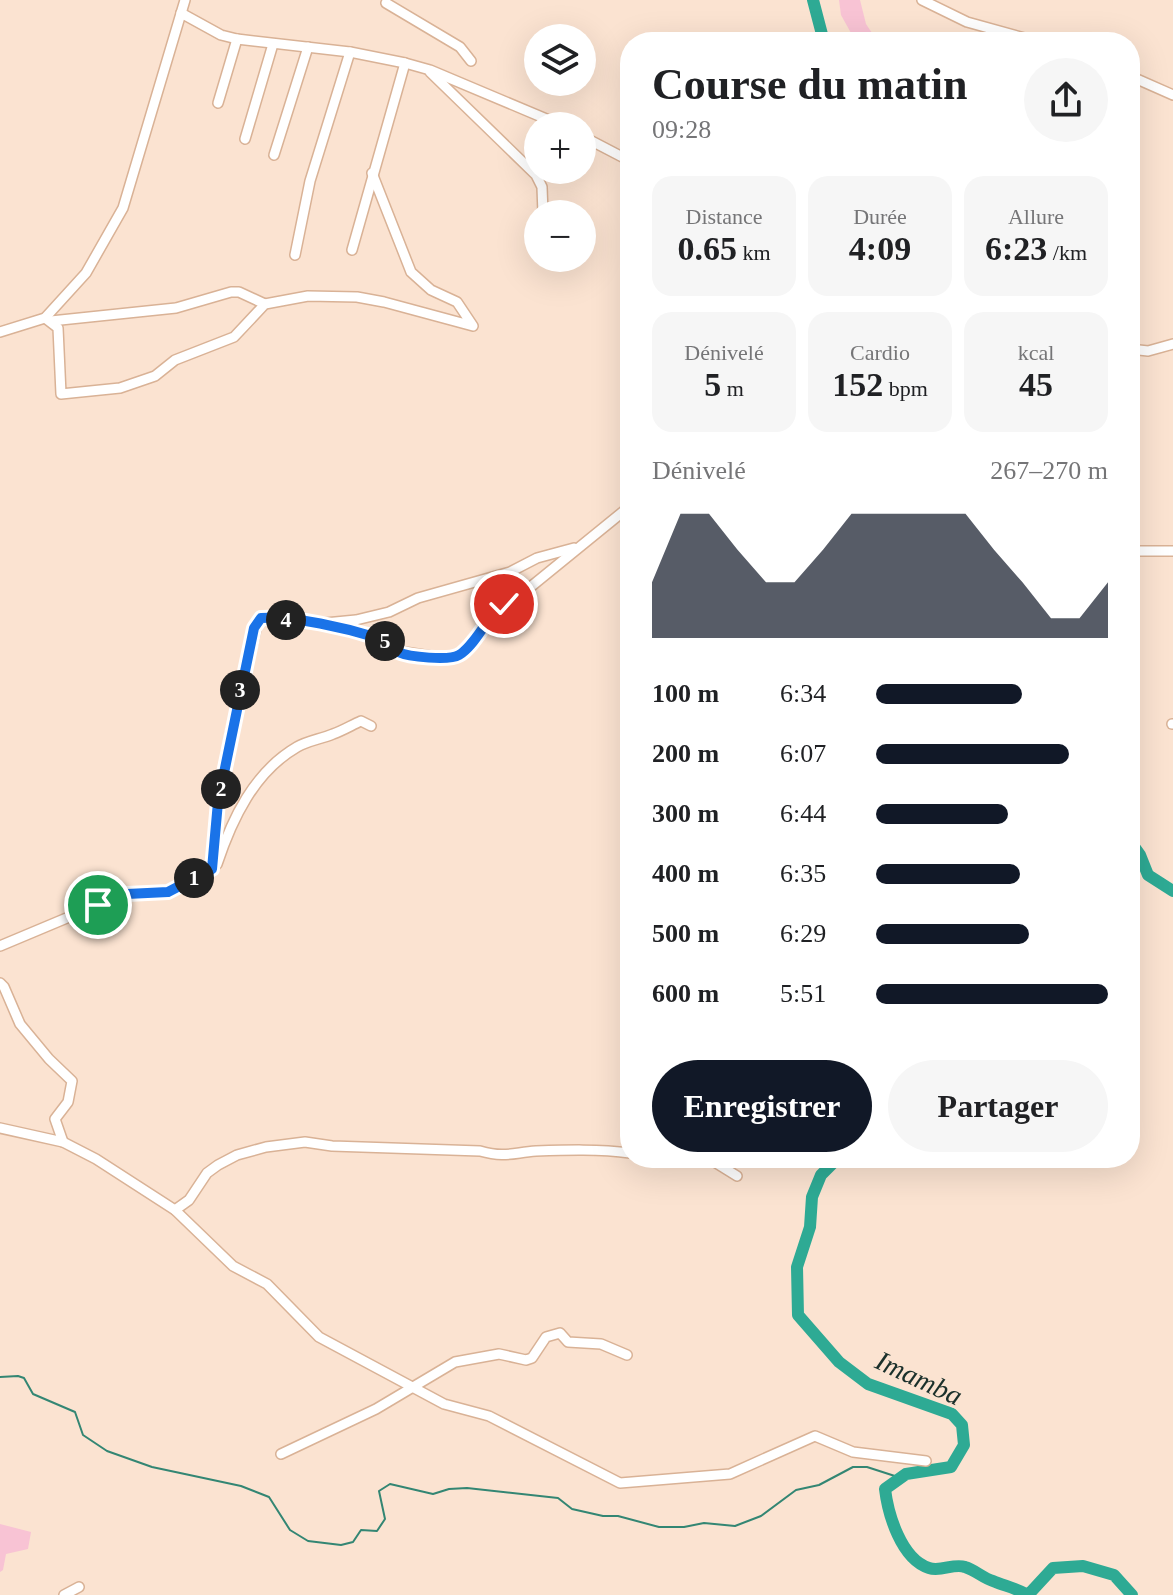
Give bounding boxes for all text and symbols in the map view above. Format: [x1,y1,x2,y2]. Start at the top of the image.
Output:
map controls [524,24,596,272]
button: layers [524,24,596,96]
button: share [1024,58,1108,142]
text: Course du matin [652,60,967,109]
button: + [524,112,596,184]
text: 09:28 [652,115,711,144]
button: − [524,200,596,272]
text: Distance [686,204,762,229]
text: Durée [853,204,907,229]
text: Allure [1008,204,1064,229]
text: 0.65 [677,230,737,267]
text: 4:09 [849,230,911,267]
text: 6:23 [985,230,1047,267]
text: km [737,240,771,265]
text: /km [1047,240,1087,265]
text: Dénivelé [684,340,764,365]
text: Cardio [850,340,910,365]
text: kcal [1018,340,1054,365]
text: 5 [704,366,721,403]
text: 152 [832,366,883,403]
text: 45 [1019,366,1053,403]
text: m [721,376,744,401]
text: bpm [883,376,928,401]
text: Dénivelé [652,456,746,485]
text: 267–270 m [990,456,1108,485]
pin [470,570,538,638]
icon: check [482,582,526,626]
pin: 4 [266,600,306,640]
text: 4 [281,607,292,632]
pin: 5 [365,621,405,661]
text: 5 [380,628,391,653]
pin: 3 [220,670,260,710]
text: 3 [235,677,246,702]
text: 100 m [652,679,719,708]
text: 6:34 [780,679,826,708]
text: 200 m [652,739,719,768]
text: 6:07 [780,739,826,768]
pin: 2 [201,769,241,809]
text: 2 [216,776,227,801]
text: 300 m [652,799,719,828]
text: 6:44 [780,799,826,828]
pin: 1 [174,858,214,898]
text: 400 m [652,859,719,888]
text: 6:35 [780,859,826,888]
text: 1 [189,865,200,890]
pin [64,871,132,939]
icon: arrive [76,883,120,927]
text: 500 m [652,919,719,948]
text: 6:29 [780,919,826,948]
text: 600 m [652,979,719,1008]
text: 5:51 [780,979,826,1008]
button: Enregistrer [652,1060,872,1152]
button: Partager [888,1060,1108,1152]
water label: Imamba [870,1344,967,1411]

